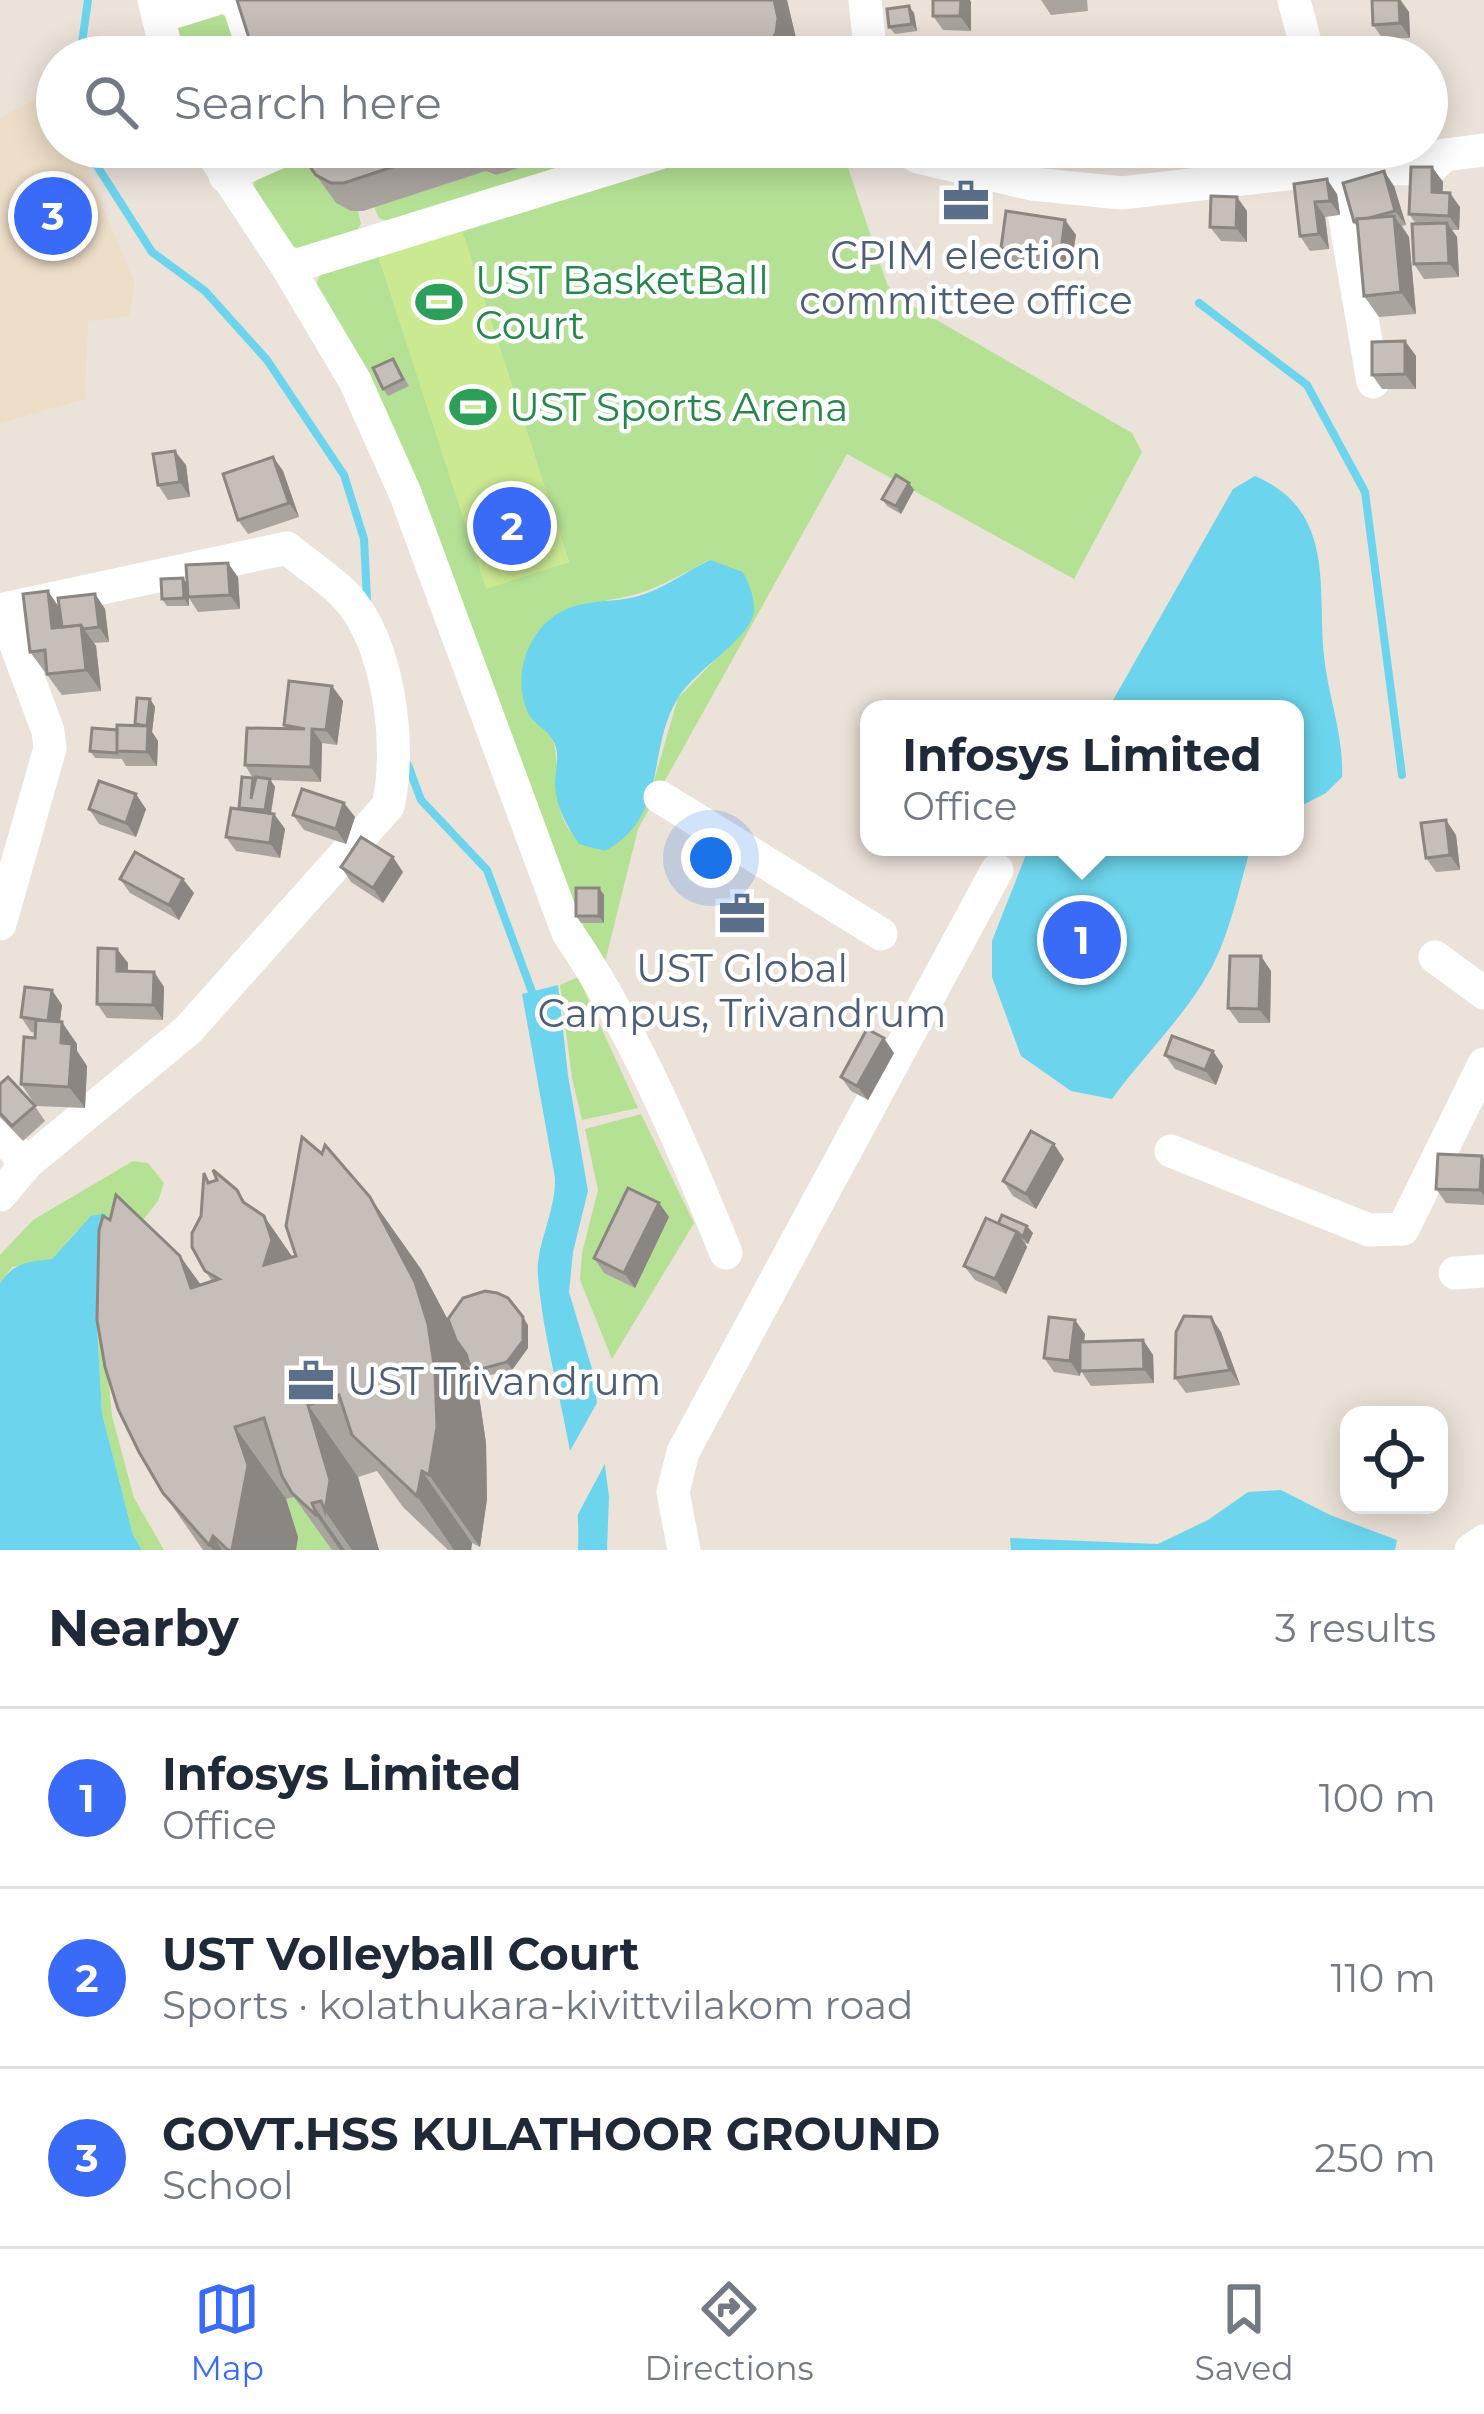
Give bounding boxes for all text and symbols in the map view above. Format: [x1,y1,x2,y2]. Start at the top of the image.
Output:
search box [36,36,1448,168]
icon: search [78,69,144,135]
text: Search here [174,75,442,130]
pin: 3 [14,171,92,261]
office icon: CPIM election committee office [941,176,991,226]
place label: CPIM election committee office [799,231,1133,324]
place label: UST BasketBall Court [475,256,769,349]
sports icon: UST BasketBall Court [414,277,464,327]
sports icon: UST Sports Arena [448,382,498,432]
place label: UST Sports Arena [509,383,848,431]
pin: 2 [473,481,551,571]
popup [860,700,1304,856]
text: Infosys Limited [902,727,1262,782]
text: Office [902,782,1017,830]
your location [681,828,741,888]
office icon: UST Global Campus, Trivandrum [717,889,767,939]
pin: 1 [1043,895,1121,985]
place label: UST Global Campus, Trivandrum [538,944,947,1037]
office icon: UST Trivandrum [286,1356,336,1406]
place label: UST Trivandrum [347,1357,661,1405]
map controls [1340,1406,1448,1514]
button: locate [1340,1406,1448,1514]
text: Nearby [48,1597,239,1659]
text: 3 results [1275,1604,1436,1652]
text: Infosys Limited [162,1746,521,1801]
text: 1 [79,1774,95,1822]
text: 100 m [1319,1774,1436,1822]
text: Office [162,1801,277,1849]
text: UST Volleyball Court [162,1926,639,1981]
text: 2 [75,1954,99,2002]
text: 110 m [1330,1954,1436,2002]
text: Sports · kolathukara-kivittvilakom road [162,1981,913,2029]
text: GOVT.HSS KULATHOOR GROUND [162,2106,940,2161]
text: 3 [75,2134,99,2182]
text: 250 m [1314,2134,1436,2182]
text: School [162,2161,293,2209]
tab: Map [190,2276,264,2388]
tab: Directions [645,2276,814,2388]
tab: Saved [1194,2276,1294,2388]

